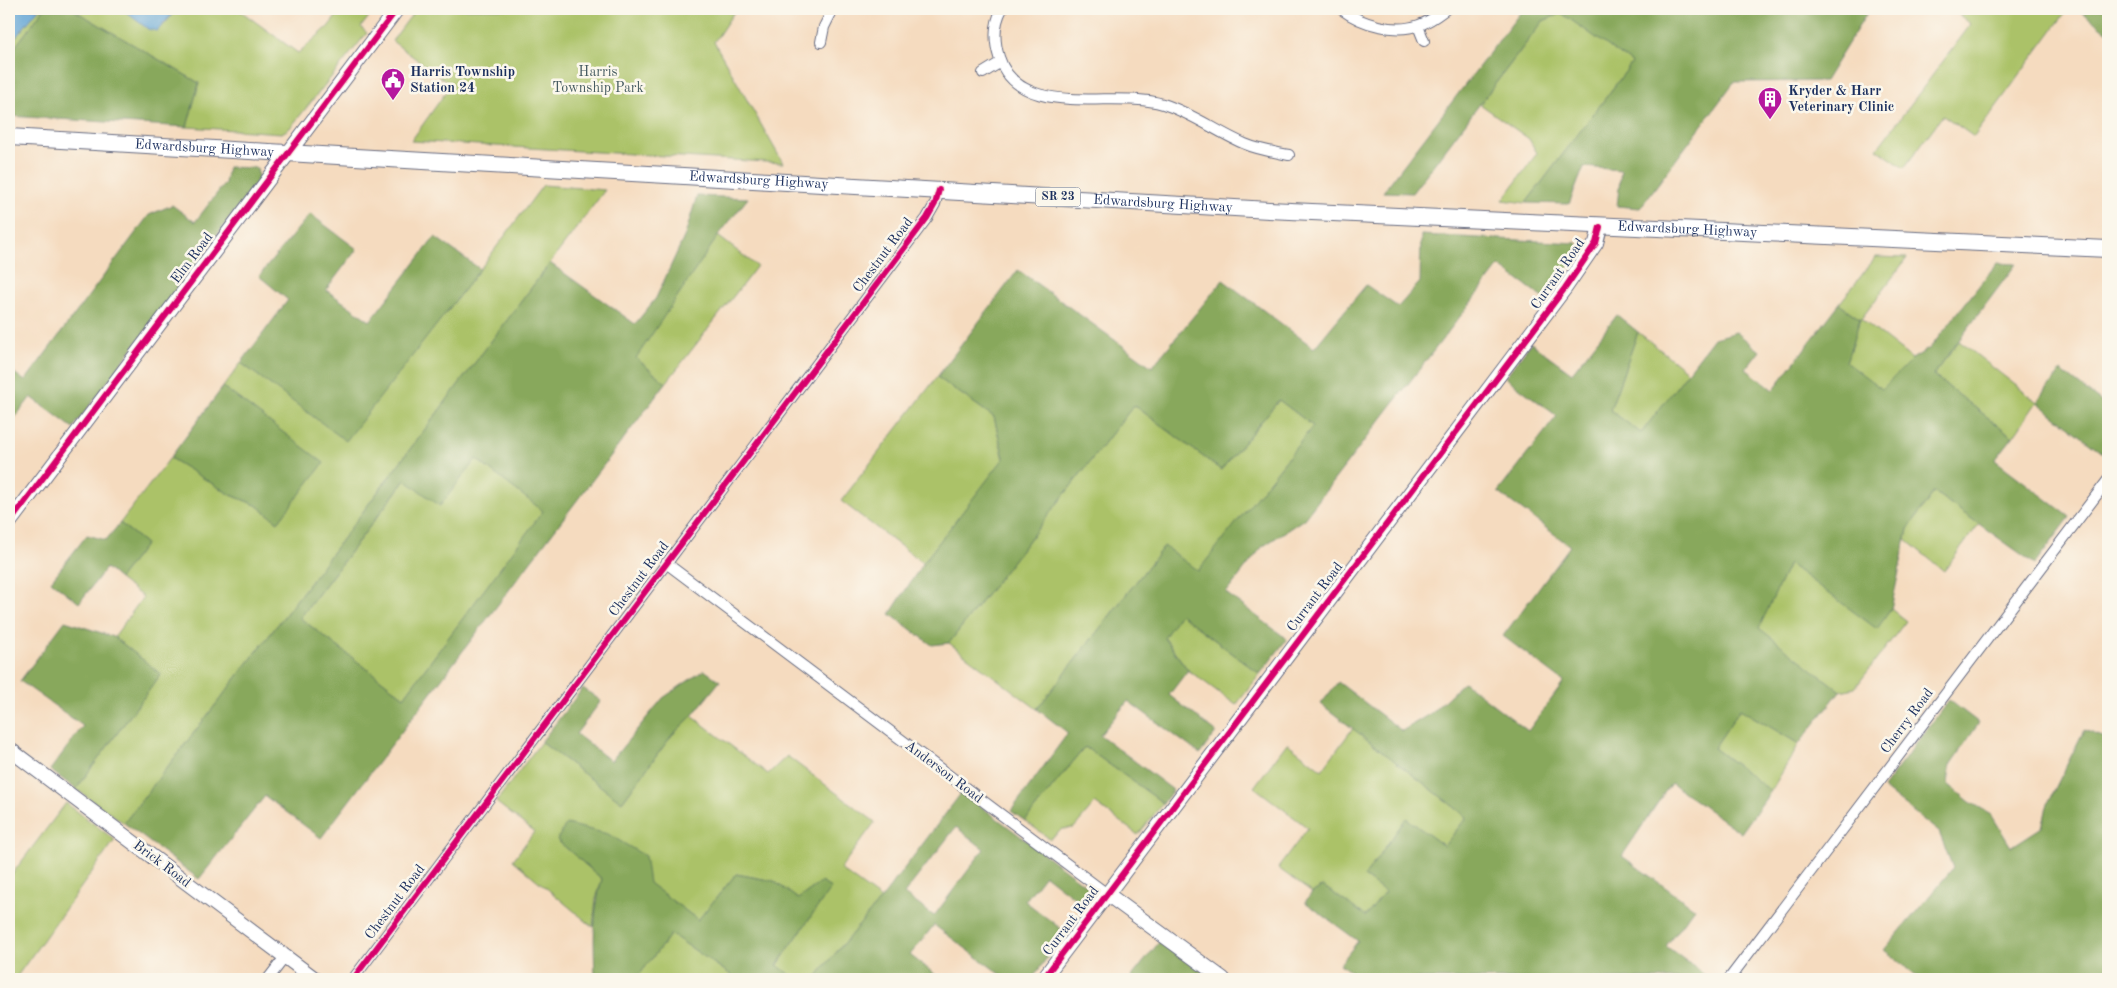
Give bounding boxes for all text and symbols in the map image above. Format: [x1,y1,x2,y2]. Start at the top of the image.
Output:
place label: Harris Township Station 24 [410,65,515,95]
park label: Harris Township Park [552,65,644,95]
public building icon: Harris Township Station 24 [380,67,406,101]
place label: Kryder & Harr Veterinary Clinic [1788,84,1894,114]
building icon: Kryder & Harr Veterinary Clinic [1757,86,1783,120]
street label: Edwardsburg Highway [134,137,275,159]
street label: Edwardsburg Highway [688,169,830,192]
road number: SR 23 [1036,188,1080,206]
street label: Edwardsburg Highway [1093,193,1234,215]
street label: Chestnut Road [850,215,916,295]
street label: Edwardsburg Highway [1617,219,1758,240]
street label: Elm Road [168,230,216,286]
street label: Currant Road [1529,236,1587,312]
street label: Chestnut Road [606,539,672,619]
street label: Currant Road [1284,560,1346,634]
street label: Cherry Road [1878,686,1936,756]
street label: Anderson Road [902,738,986,806]
street label: Brick Road [131,838,193,890]
street label: Chestnut Road [362,862,428,942]
street label: Currant Road [1040,884,1102,958]

